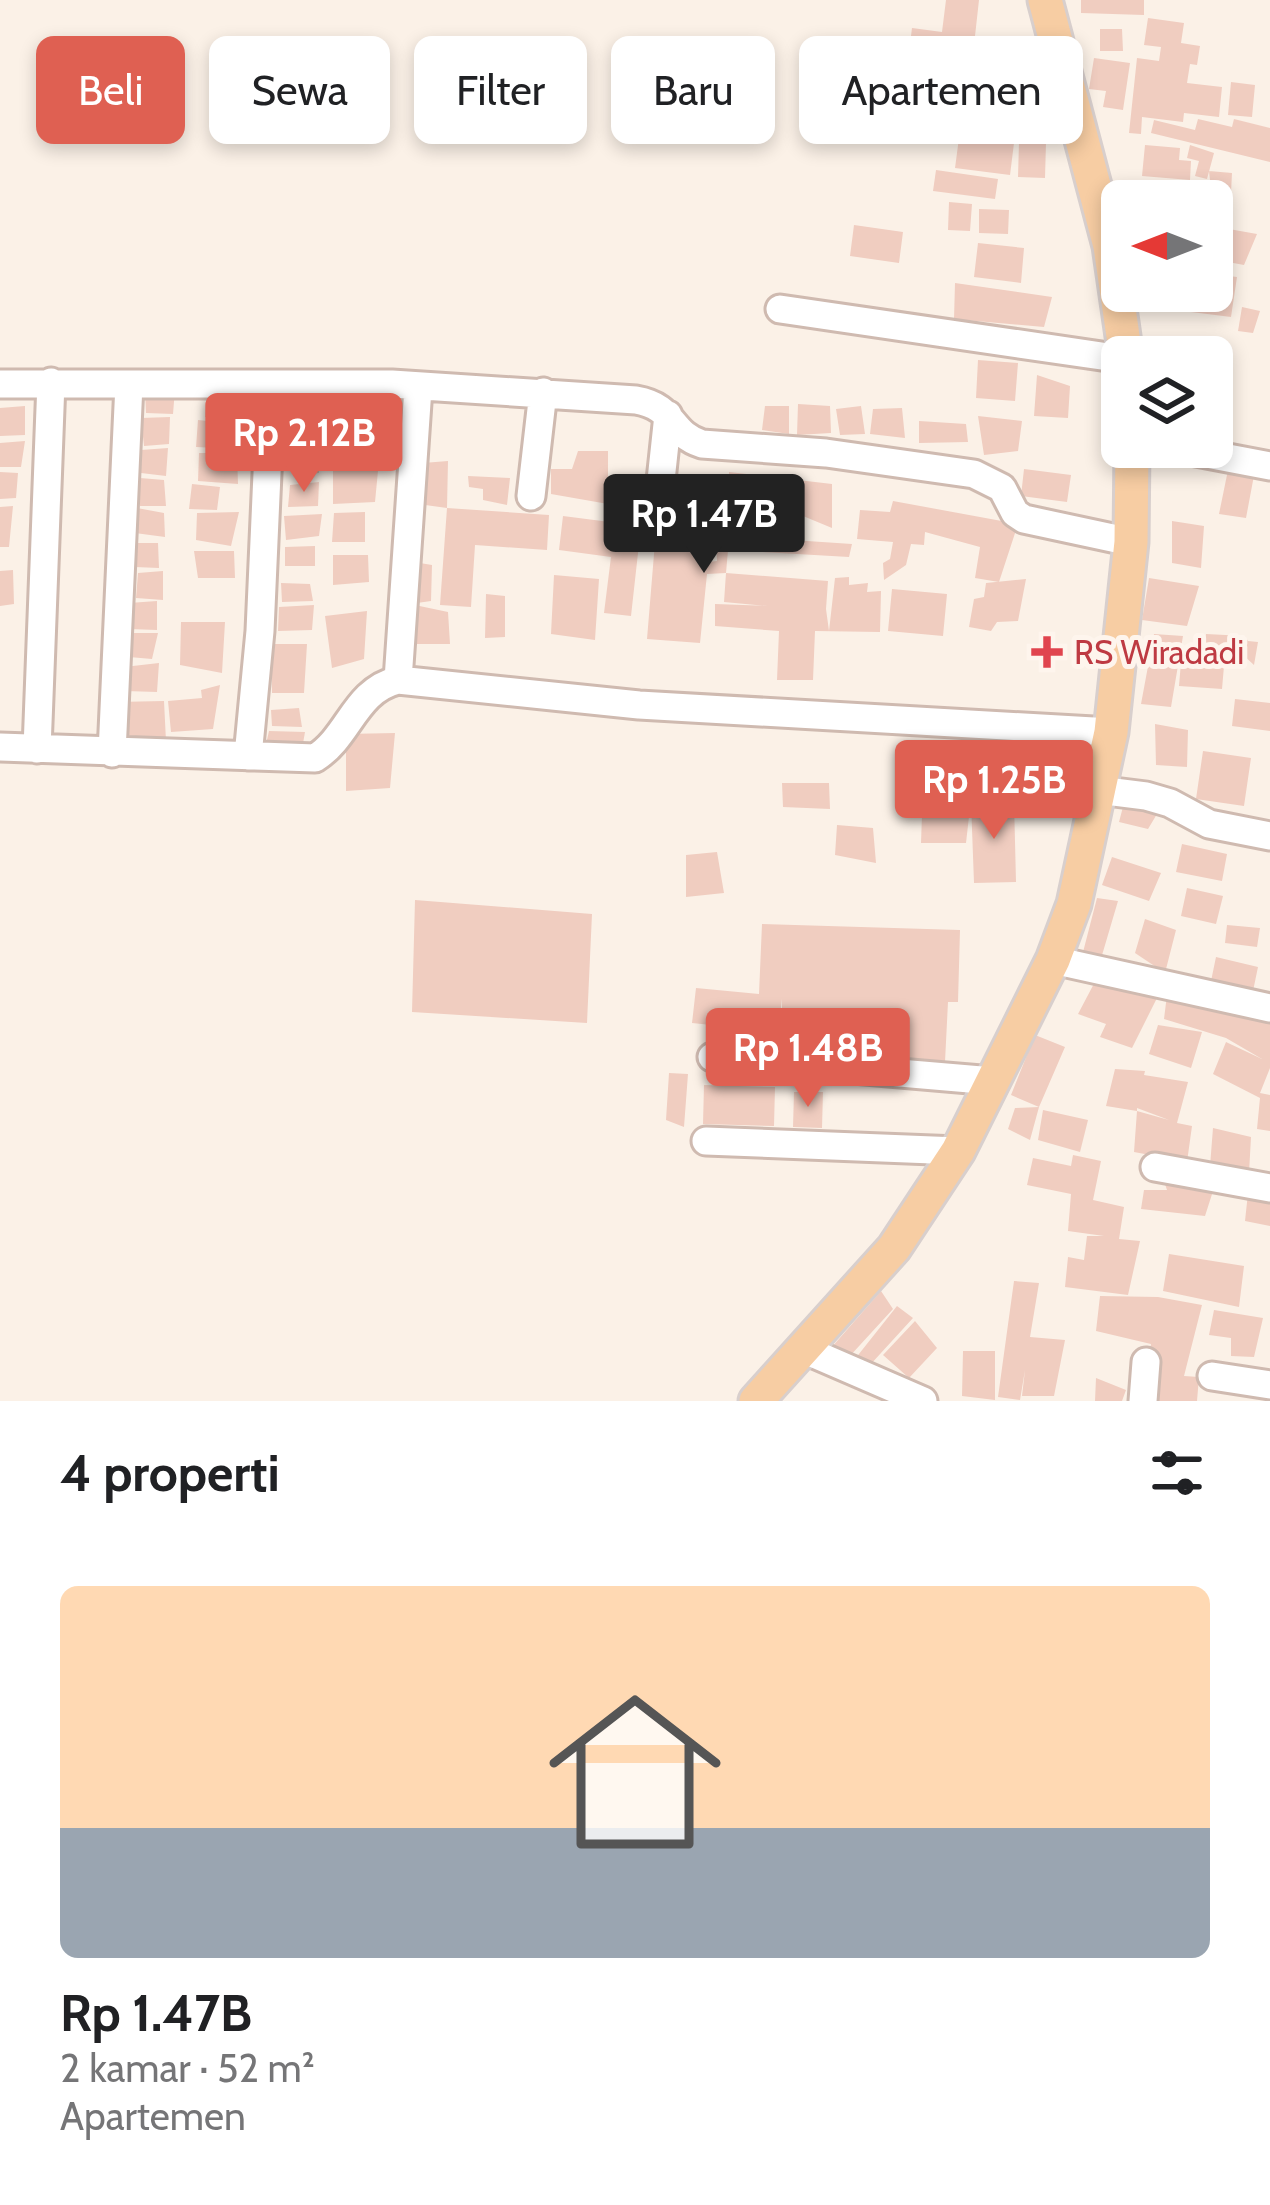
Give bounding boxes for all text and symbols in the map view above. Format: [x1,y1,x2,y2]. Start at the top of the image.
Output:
chip: Beli [36,36,185,144]
chip: Sewa [209,36,390,144]
chip: Filter [414,36,587,144]
chip: Baru [611,36,775,144]
chip: Apartemen [799,36,1083,144]
north arrow [1101,180,1233,312]
map controls [1101,180,1233,468]
button: layers [1101,336,1233,468]
pin: Rp 2.12B [180,393,428,495]
text: Rp 2.12B [232,408,376,456]
pin: Rp 1.47B [580,474,828,576]
text: Rp 1.47B [631,489,777,537]
place label: RS Wiradadi [1074,632,1244,672]
marker: RS Wiradadi [1031,636,1063,668]
pin: Rp 1.25B [870,740,1118,842]
text: Rp 1.25B [922,755,1066,803]
pin: Rp 1.48B [684,1008,932,1110]
text: Rp 1.48B [733,1023,883,1071]
icon: filters [1144,1440,1210,1506]
text: 4 properti [60,1442,280,1504]
icon: home [527,1664,743,1880]
text: Rp 1.47B [60,1982,252,2044]
text: 2 kamar · 52 m² [60,2044,315,2092]
text: Apartemen [60,2092,246,2140]

